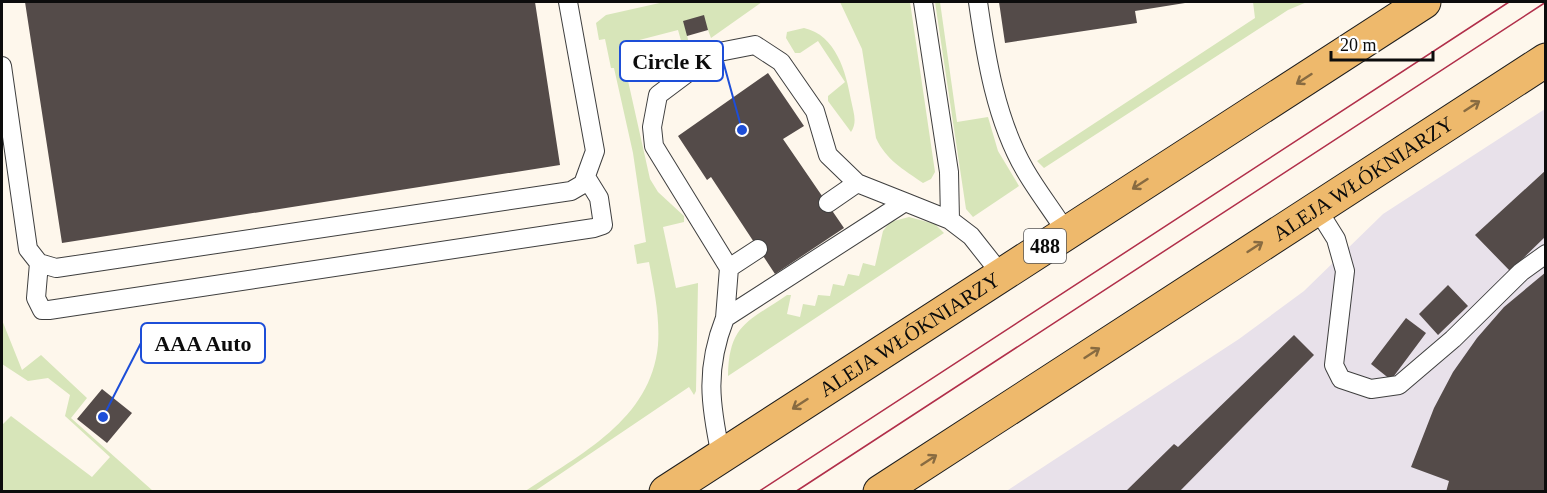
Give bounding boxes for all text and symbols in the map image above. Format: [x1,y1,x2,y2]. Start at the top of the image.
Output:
scale bar [1331,24,1433,62]
text: 20 m [1340,35,1377,55]
callout: Circle K [620,41,723,81]
text: Circle K [632,49,712,74]
one-way arrow [1296,72,1313,85]
one-way arrow [1463,100,1480,112]
street label: ALEJA WŁÓKNIARZY [1269,111,1458,246]
one-way arrow [1132,178,1149,191]
road number: 488 [1024,229,1066,263]
one-way arrow [1247,241,1263,253]
street label: ALEJA WŁÓKNIARZY [815,267,1004,402]
callout: AAA Auto [141,323,265,363]
text: AAA Auto [154,331,252,356]
one-way arrow [1083,347,1100,359]
one-way arrow [792,398,809,411]
one-way arrow [920,453,937,466]

